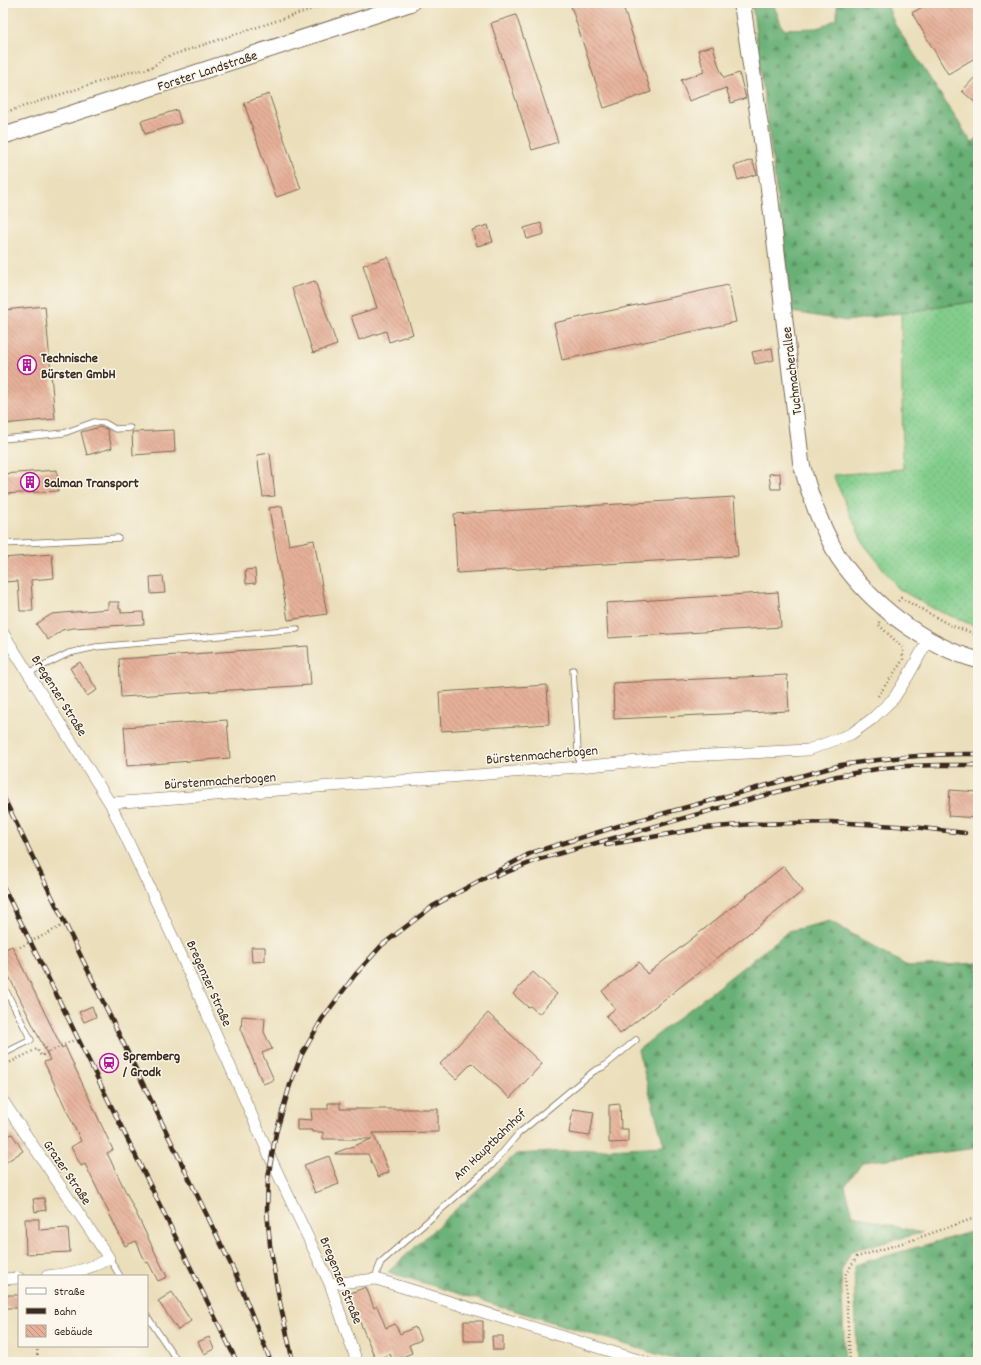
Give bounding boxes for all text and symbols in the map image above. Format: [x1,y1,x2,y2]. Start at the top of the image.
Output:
street label: Forster Landstraße [155,46,260,98]
street label: Tuchmacherallee [778,325,808,416]
place label: Technische Bürsten GmbH [41,349,116,385]
building icon: Technische Bürsten GmbH [16,354,38,376]
building icon: Salman Transport [19,471,41,493]
place label: Salman Transport [44,474,140,494]
street label: Bregenzer Straße [25,652,91,741]
street label: Bürstenmacherbogen [485,741,599,771]
street label: Bürstenmacherbogen [163,768,277,796]
street label: Bregenzer Straße [180,937,236,1030]
place label: Spremberg / Grodk [122,1047,180,1083]
station icon: Spremberg / Grodk [98,1052,120,1074]
street label: Am Hauptbahnhof [449,1105,532,1186]
street label: Grazer Straße [37,1137,95,1210]
street label: Bregenzer Straße [314,1234,367,1327]
legend [18,1275,148,1347]
text: Straße [54,1284,85,1301]
text: Bahn [54,1304,77,1321]
text: Gebäude [54,1324,93,1341]

